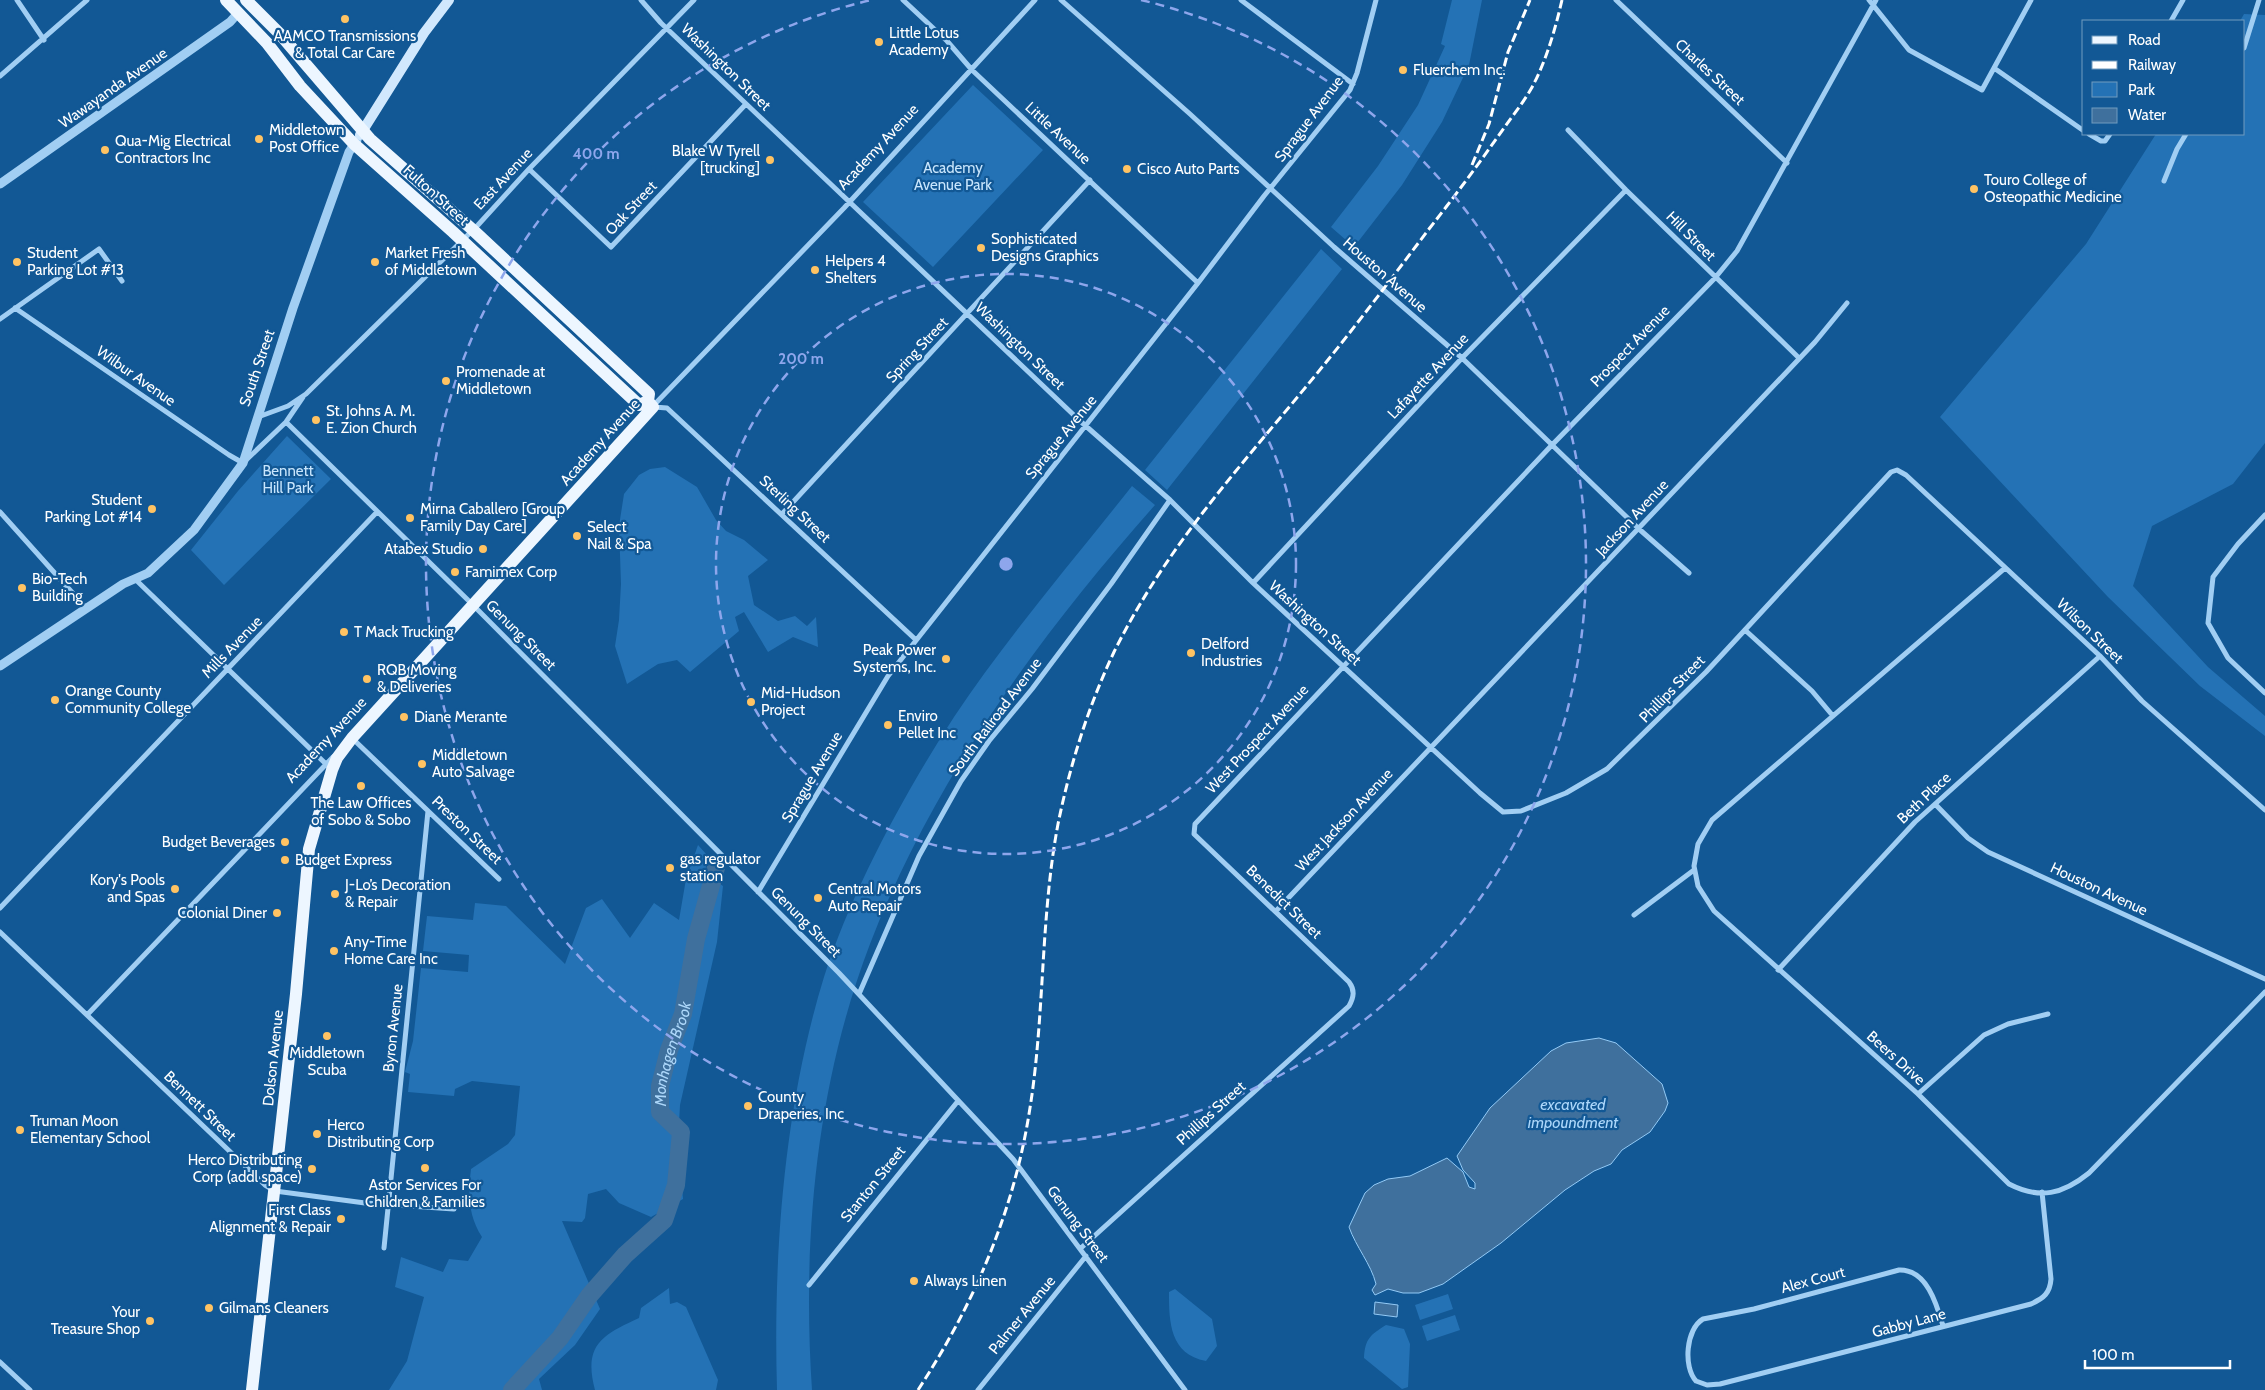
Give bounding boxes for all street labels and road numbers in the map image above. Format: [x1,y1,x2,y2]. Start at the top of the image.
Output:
street label: Washington Street [677,20,775,114]
street label: Charles Street [1671,35,1749,109]
street label: Wawayanda Avenue [55,44,171,132]
street label: Sprague Avenue [1271,72,1347,165]
street label: Little Avenue [1022,98,1095,168]
street label: Academy Avenue [834,100,922,194]
street label: East Avenue [470,144,536,214]
street label: Fulton Street [399,161,473,229]
street label: Oak Street [601,177,661,239]
street label: Hill Street [1662,207,1720,265]
street label: Houston Avenue [1339,234,1431,317]
street label: Washington Street [971,299,1069,393]
street label: Prospect Avenue [1587,301,1674,390]
street label: Spring Street [882,314,952,386]
street label: South Street [235,327,279,409]
street label: Lafayette Avenue [1384,329,1472,422]
street label: Wilbur Avenue [93,342,179,410]
street label: Sprague Avenue [1022,391,1101,483]
street label: Academy Avenue [556,395,644,489]
street label: Sterling Street [756,472,834,546]
street label: Jackson Avenue [1591,476,1672,561]
street label: Washington Street [1265,577,1365,669]
street label: Wilson Street [2053,595,2127,667]
street label: Genung Street [482,596,560,674]
street label: Mills Avenue [198,612,266,682]
street label: Phillips Street [1635,652,1709,726]
street label: South Railroad Avenue [945,654,1046,780]
street label: West Prospect Avenue [1202,681,1312,797]
street label: Academy Avenue [282,693,370,787]
street label: Sprague Avenue [778,728,846,826]
street label: West Jackson Avenue [1292,765,1397,875]
street label: Beth Place [1893,768,1955,827]
street label: Preston Street [428,792,506,868]
street label: Houston Avenue [2047,859,2151,920]
street label: Benedict Street [1243,861,1325,943]
street label: Genung Street [767,883,845,961]
street label: Byron Avenue [379,983,407,1073]
street label: Dolson Avenue [259,1009,287,1107]
street label: Beers Drive [1863,1027,1929,1089]
street label: Bennett Street [160,1067,240,1145]
street label: Phillips Street [1173,1077,1249,1149]
street label: Stanton Street [837,1142,909,1226]
street label: Genung Street [1043,1182,1113,1266]
street label: Alex Court [1779,1263,1847,1297]
street label: Palmer Avenue [985,1272,1059,1358]
street label: Gabby Lane [1870,1304,1948,1341]

